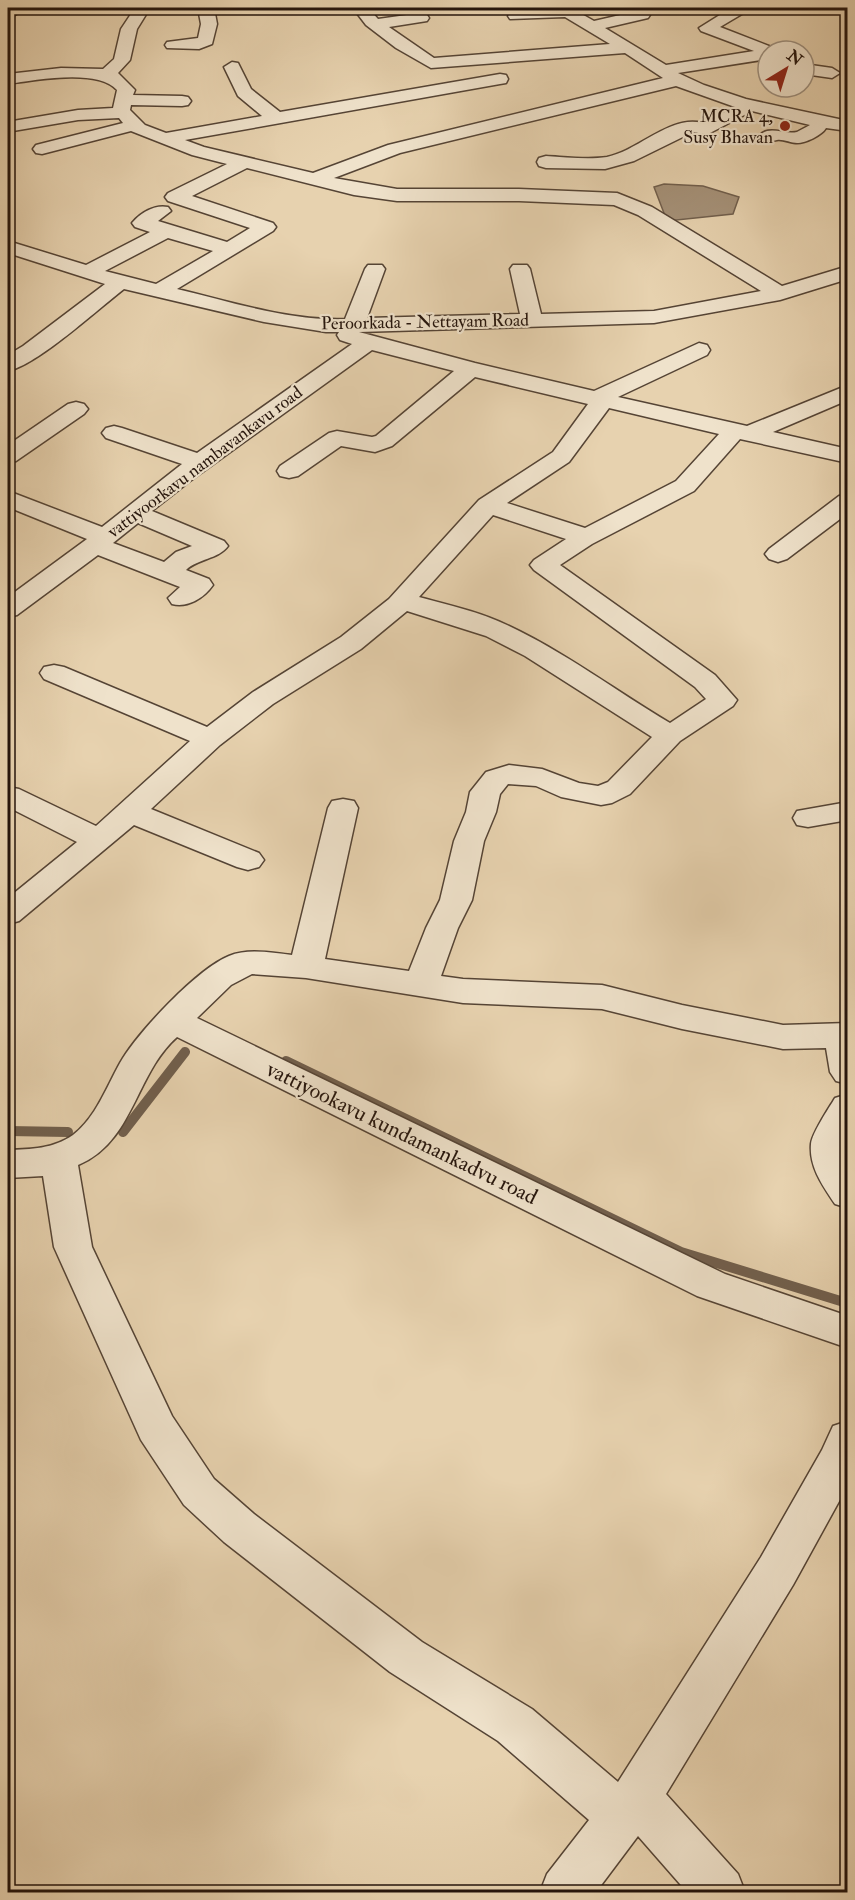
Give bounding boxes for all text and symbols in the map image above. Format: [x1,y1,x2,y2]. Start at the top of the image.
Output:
north arrow [756,39,816,99]
text: N [782,45,807,71]
place label: MCRA 4, Susy Bhavan [683,105,773,149]
marker: MCRA 4, Susy Bhavan [778,119,792,133]
street label: Peroorkada - Nettayam Road [321,309,529,335]
street label: vattiyoorkavu nambavankavu road [102,381,307,544]
street label: vattiyookavu kundamankadvu road [261,1055,542,1211]

